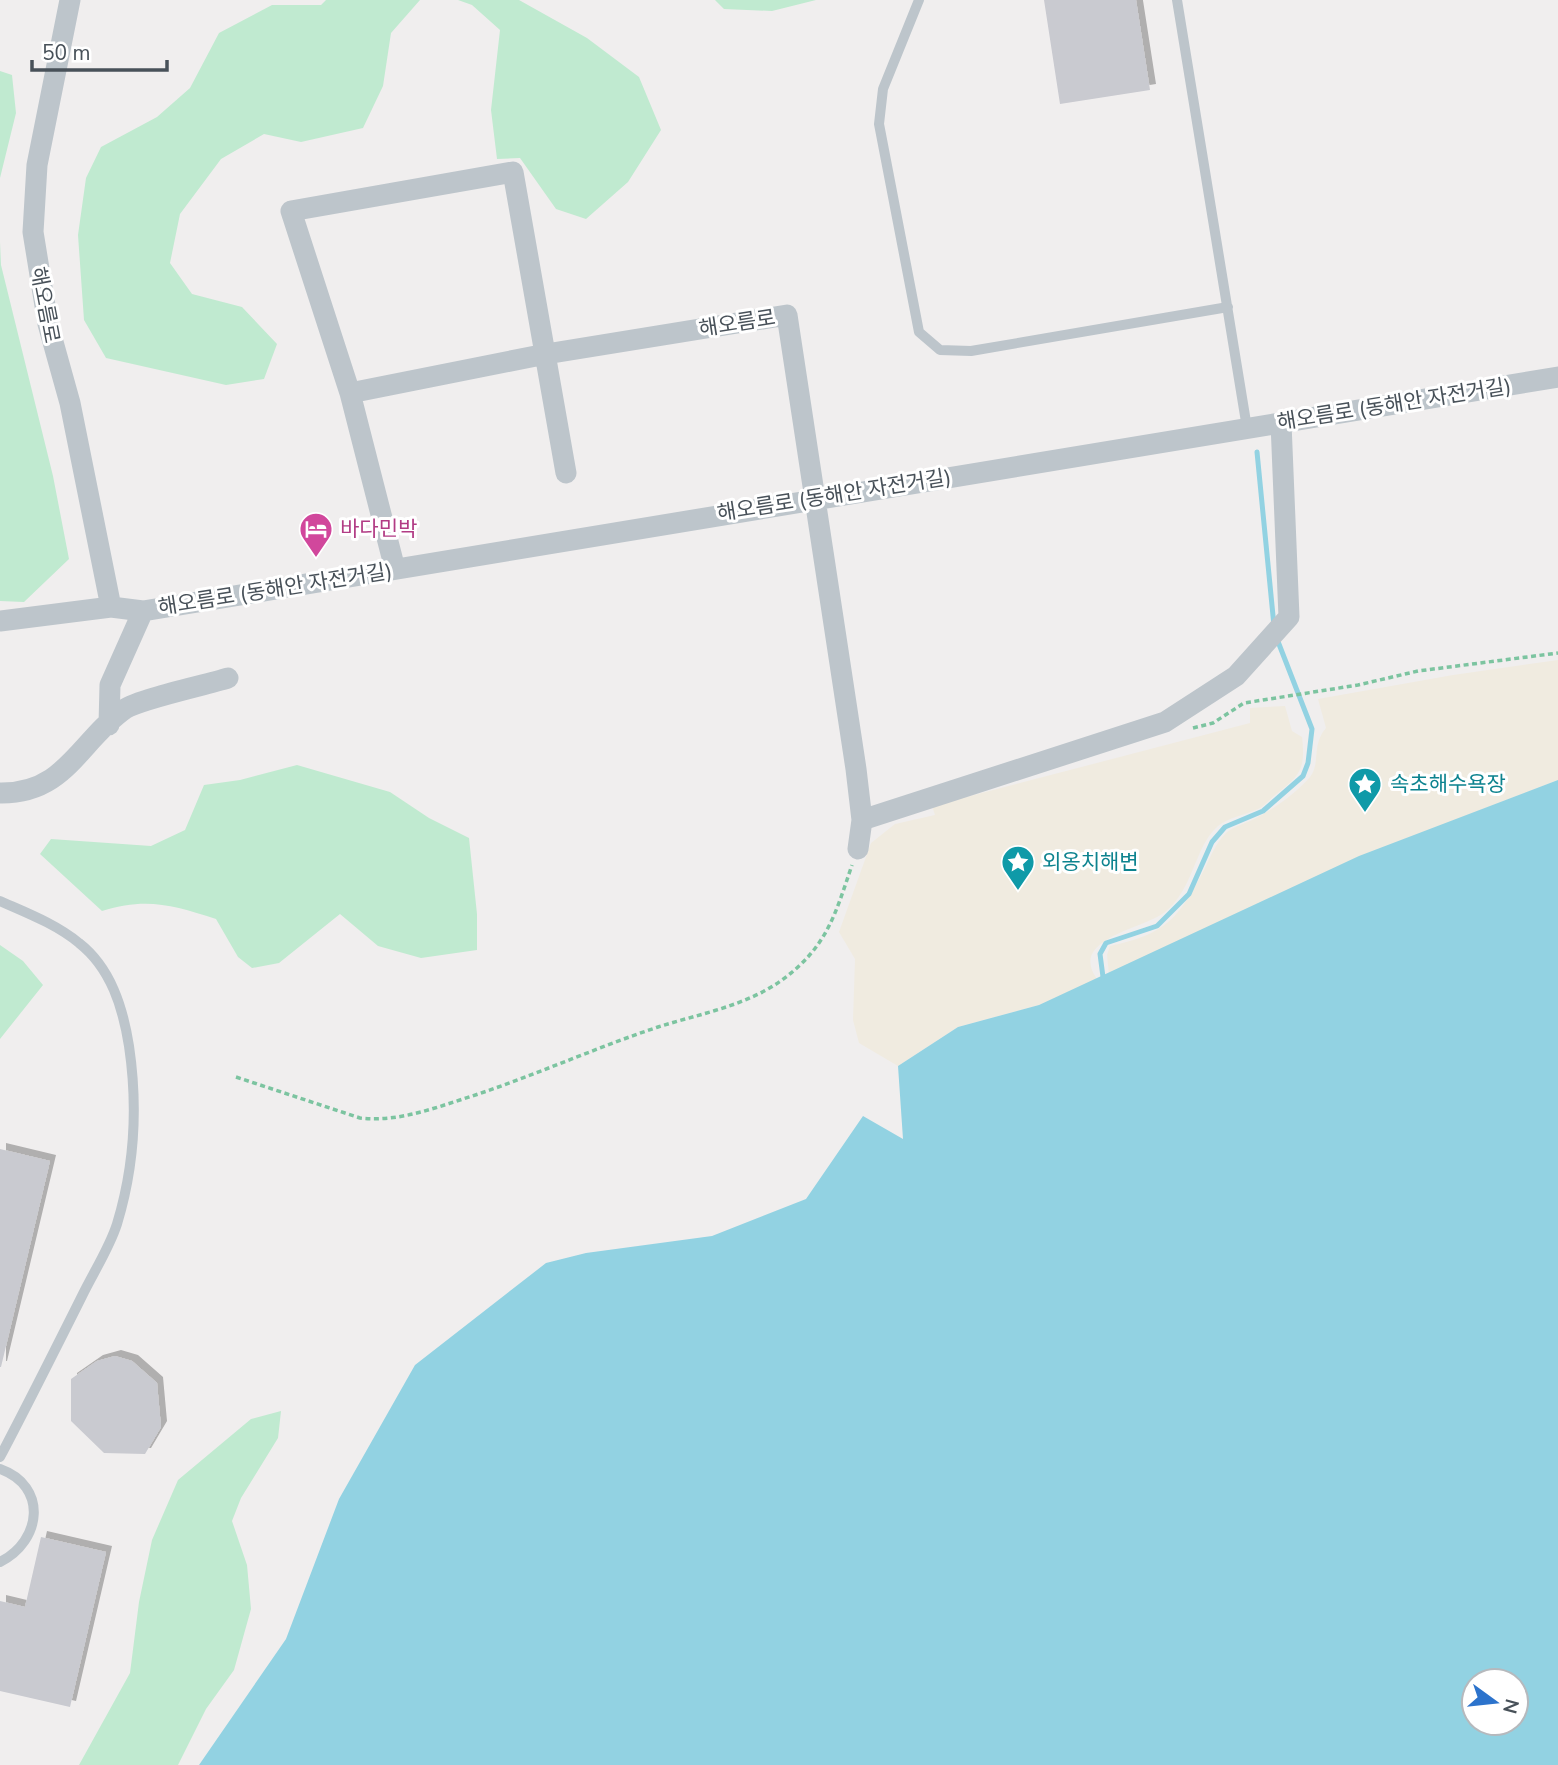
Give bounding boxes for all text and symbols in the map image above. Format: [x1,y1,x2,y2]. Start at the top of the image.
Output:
scale bar [32,28,166,72]
text: 50 m [42,39,91,67]
street label: 해오름로 [24,264,66,346]
street label: 해오름로 [697,303,777,343]
street label: 해오름로 (동해안 자전거길) [1275,372,1513,436]
street label: 해오름로 (동해안 자전거길) [715,463,953,527]
hotel icon: 바다민박 [297,510,335,559]
place label: 바다민박 [340,515,417,543]
street label: 해오름로 (동해안 자전거길) [156,557,394,621]
place icon: 속초해수욕장 [1346,765,1384,814]
place label: 속초해수욕장 [1390,770,1506,798]
place icon: 외옹치해변 [999,843,1037,892]
place label: 외옹치해변 [1042,848,1139,876]
north arrow [1460,1667,1530,1737]
text: N [1496,1696,1525,1716]

